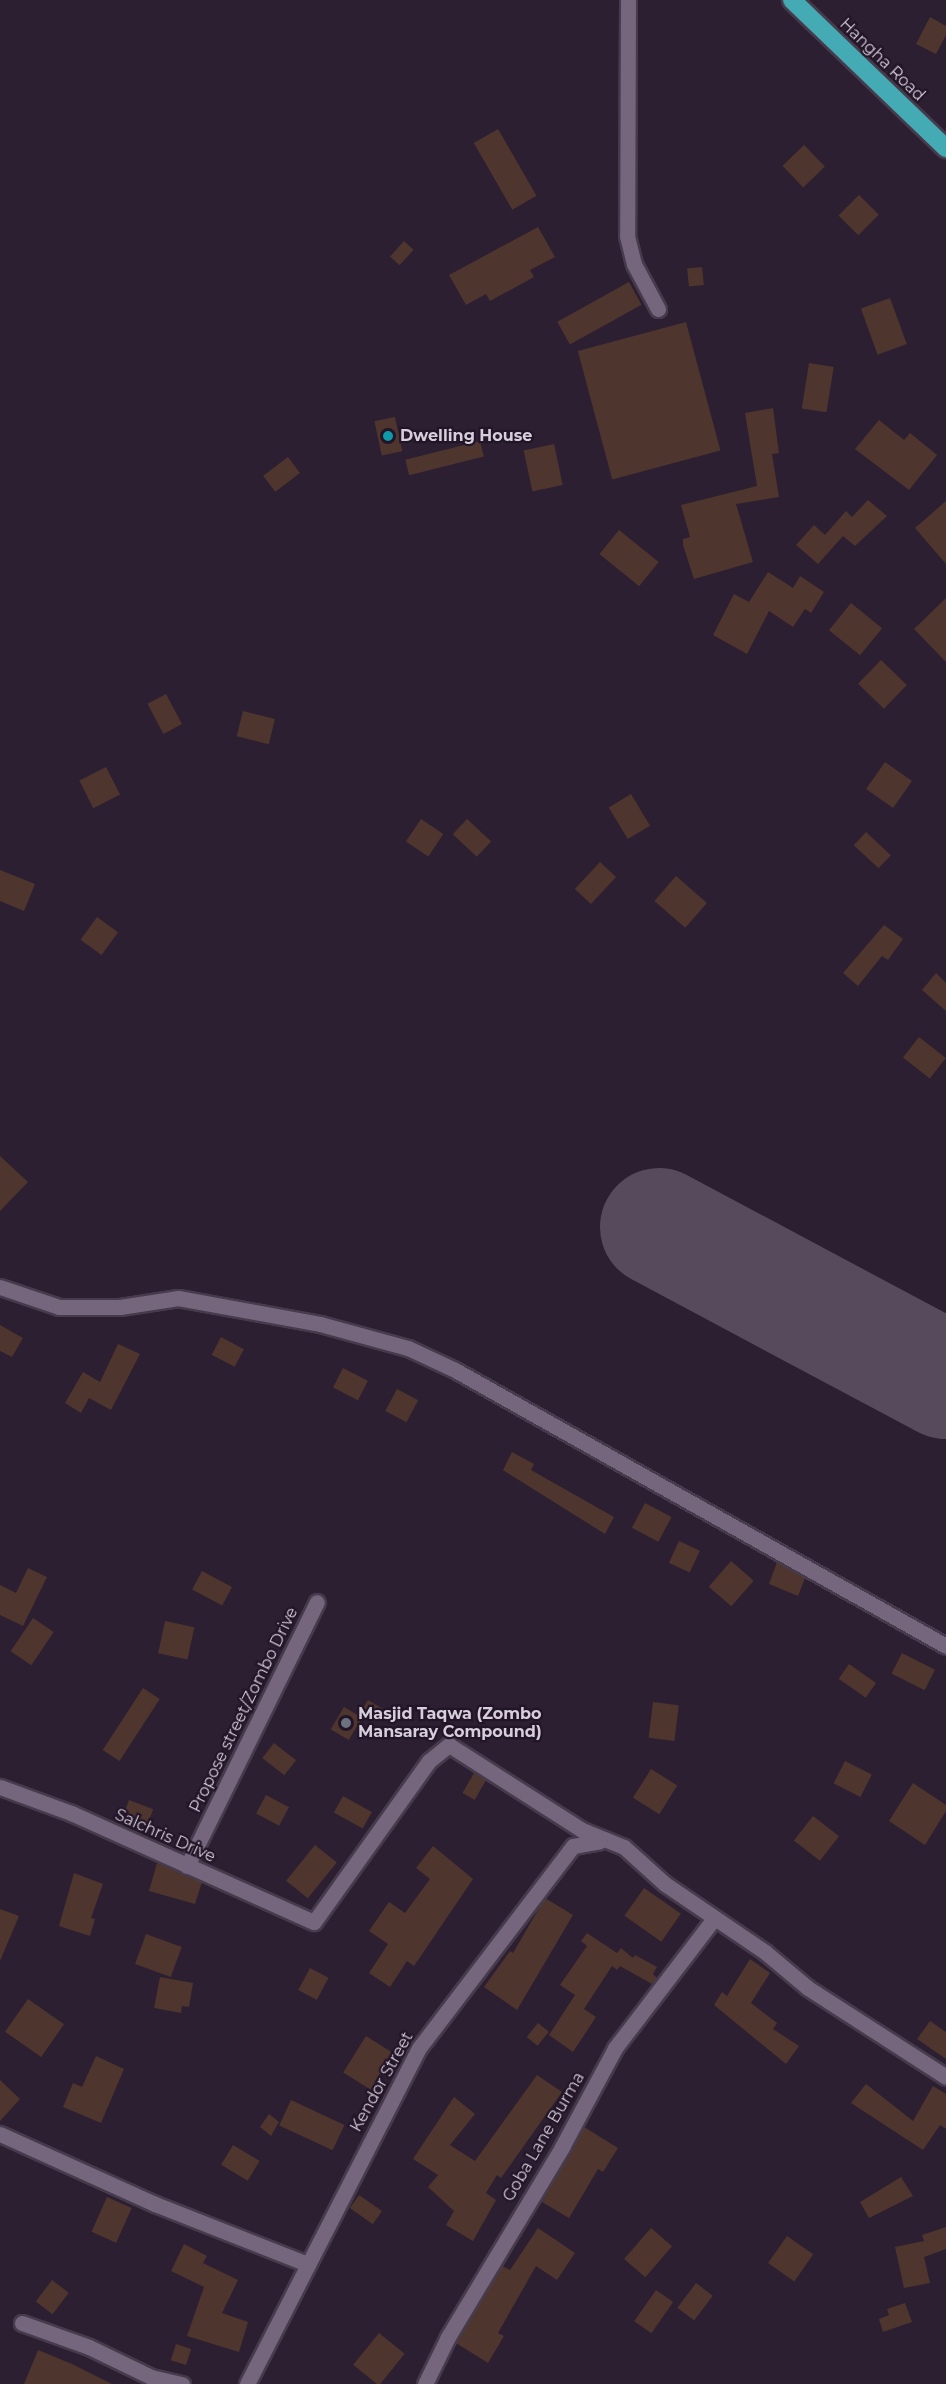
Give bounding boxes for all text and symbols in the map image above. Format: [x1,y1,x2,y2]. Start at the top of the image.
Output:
street label: Hangha Road [836,15,928,105]
place label: Dwelling House [400,426,532,446]
marker: Dwelling House [381,429,395,443]
street label: Propose street/Zombo Drive [186,1604,302,1816]
place label: Masjid Taqwa (Zombo Mansaray Compound) [358,1704,542,1742]
marker: Masjid Taqwa (Zombo Mansaray Compound) [339,1716,353,1730]
street label: Salchris Drive [112,1805,218,1867]
street label: Kendor Street [347,2029,417,2135]
street label: Goba Lane Burma [499,2069,589,2205]

